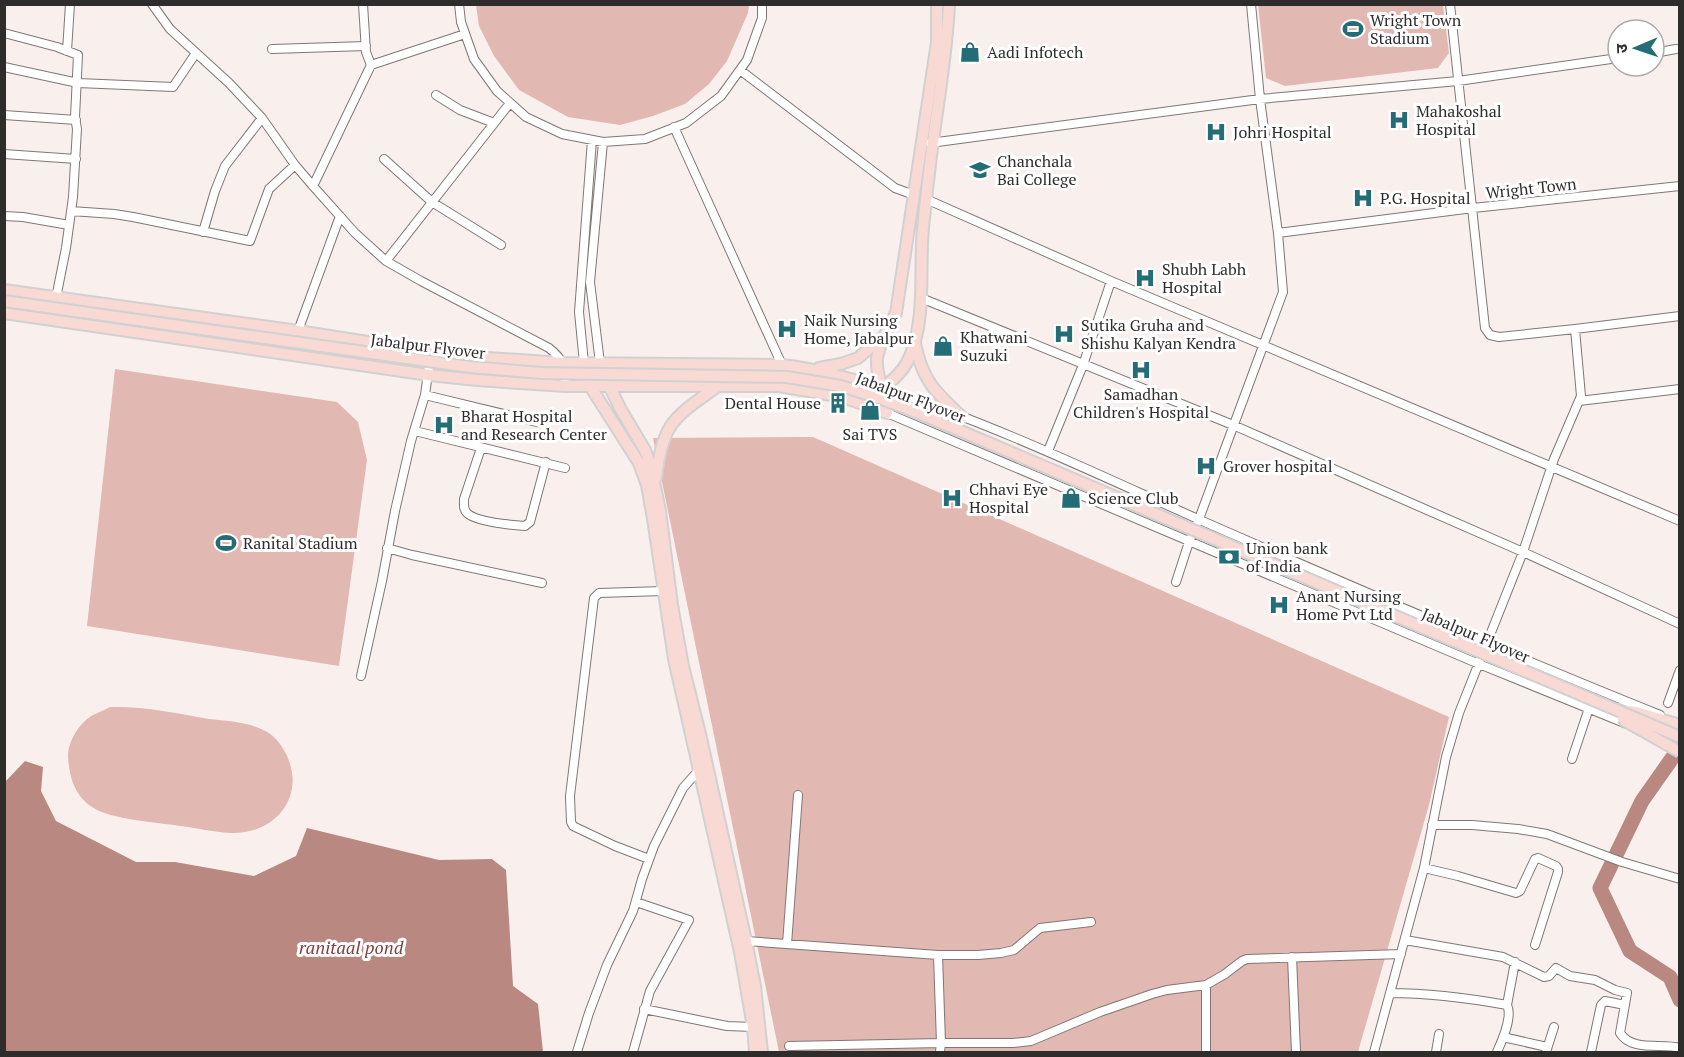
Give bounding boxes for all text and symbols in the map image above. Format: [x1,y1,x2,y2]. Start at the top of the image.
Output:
place label: Wright Town Stadium [1370,9,1462,49]
sports icon: Wright Town Stadium [1341,17,1365,41]
north arrow [1606,18,1666,78]
shop icon: Aadi Infotech [958,40,982,64]
place label: Aadi Infotech [987,41,1084,63]
text: उ [1610,43,1632,54]
place label: Mahakoshal Hospital [1416,100,1502,140]
hospital icon: Mahakoshal Hospital [1387,108,1411,132]
hospital icon: Johri Hospital [1204,120,1228,144]
place label: Johri Hospital [1233,121,1332,143]
place label: Chanchala Bai College [997,150,1077,190]
school or university icon: Chanchala Bai College [968,158,992,182]
street label: Wright Town [1484,172,1578,204]
hospital icon: P.G. Hospital [1351,186,1375,210]
place label: P.G. Hospital [1380,187,1471,209]
place label: Shubh Labh Hospital [1162,258,1247,298]
hospital icon: Shubh Labh Hospital [1133,266,1157,290]
place label: Naik Nursing Home, Jabalpur [804,309,915,349]
place label: Sutika Gruha and Shishu Kalyan Kendra [1081,314,1236,354]
hospital icon: Naik Nursing Home, Jabalpur [775,317,799,341]
hospital icon: Sutika Gruha and Shishu Kalyan Kendra [1052,322,1076,346]
place label: Khatwani Suzuki [960,326,1028,366]
street label: Jabalpur Flyover [369,328,487,364]
shop icon: Khatwani Suzuki [931,334,955,358]
hospital icon: Samadhan Children's Hospital [1129,358,1153,382]
street label: Jabalpur Flyover [853,366,970,428]
place label: Samadhan Children's Hospital [1073,383,1209,423]
building icon: Dental House [826,391,850,415]
place label: Dental House [725,392,821,414]
shop icon: Sai TVS [858,398,882,422]
place label: Bharat Hospital and Research Center [461,405,608,445]
hospital icon: Bharat Hospital and Research Center [432,413,456,437]
place label: Sai TVS [843,423,897,445]
hospital icon: Grover hospital [1194,454,1218,478]
place label: Grover hospital [1223,455,1333,477]
place label: Chhavi Eye Hospital [969,478,1048,518]
hospital icon: Chhavi Eye Hospital [940,486,964,510]
shop icon: Science Club [1059,486,1083,510]
place label: Science Club [1088,487,1179,509]
sports icon: Ranital Stadium [214,531,238,555]
place label: Ranital Stadium [243,532,358,554]
place label: Union bank of India [1246,537,1329,577]
bank icon: Union bank of India [1217,545,1241,569]
place label: Anant Nursing Home Pvt Ltd [1296,585,1401,625]
hospital icon: Anant Nursing Home Pvt Ltd [1267,593,1291,617]
street label: Jabalpur Flyover [1419,602,1534,668]
water label: ranitaal pond [299,935,404,959]

